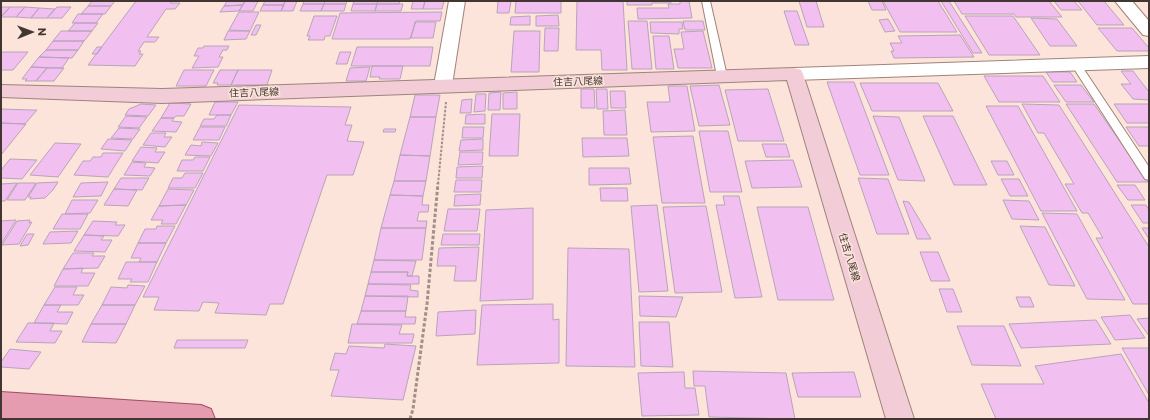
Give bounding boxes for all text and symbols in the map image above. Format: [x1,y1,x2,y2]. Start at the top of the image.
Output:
north arrow [12,12,52,52]
text: N [36,28,49,36]
street label: 住吉八尾線 [553,74,603,88]
street label: 住吉八尾線 [229,85,279,99]
street label: 住吉八尾線 [837,231,863,283]

